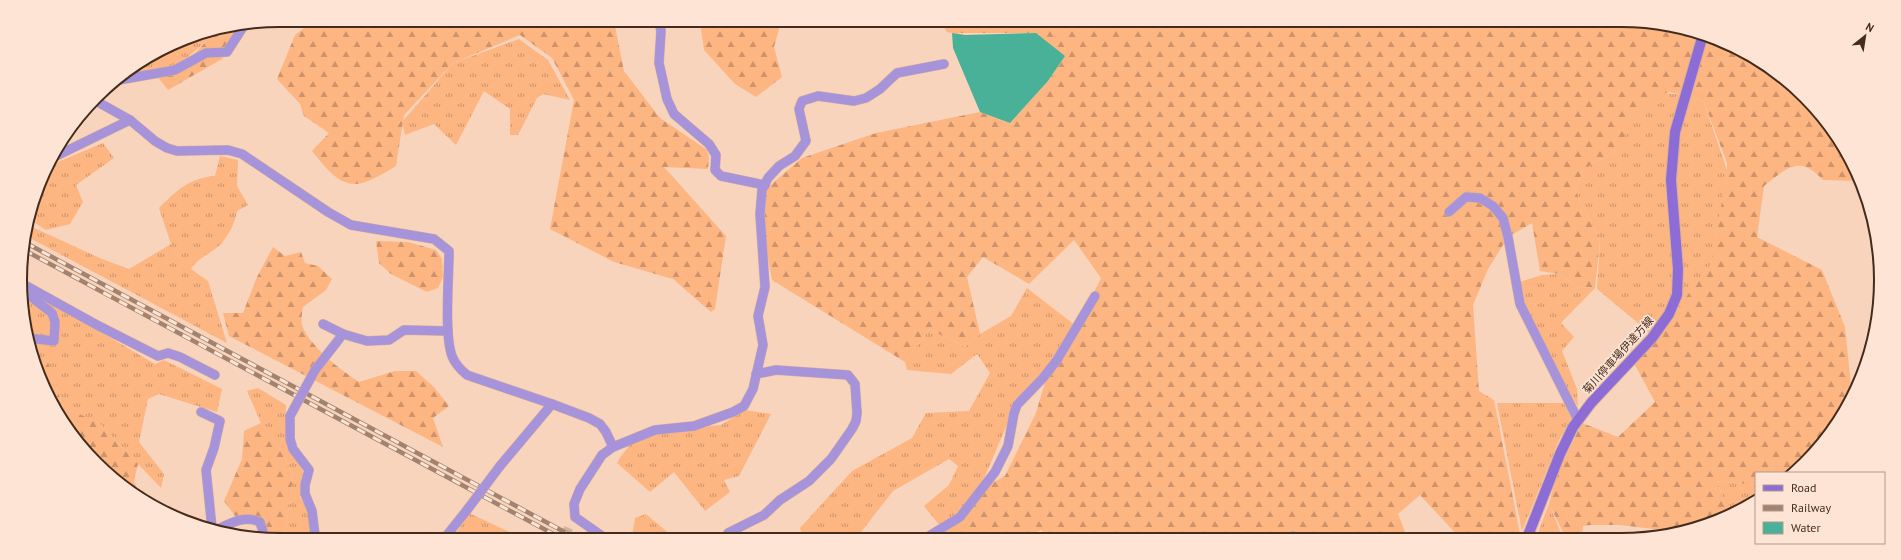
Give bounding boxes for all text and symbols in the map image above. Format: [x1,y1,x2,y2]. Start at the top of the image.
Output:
north arrow [1845,16,1885,56]
text: N [1863,19,1877,35]
street label: 菊川停車場伊達方線 [1580,314,1656,396]
legend [1755,472,1885,544]
text: Road [1791,480,1816,495]
text: Railway [1791,500,1831,515]
text: Water [1791,520,1821,535]

